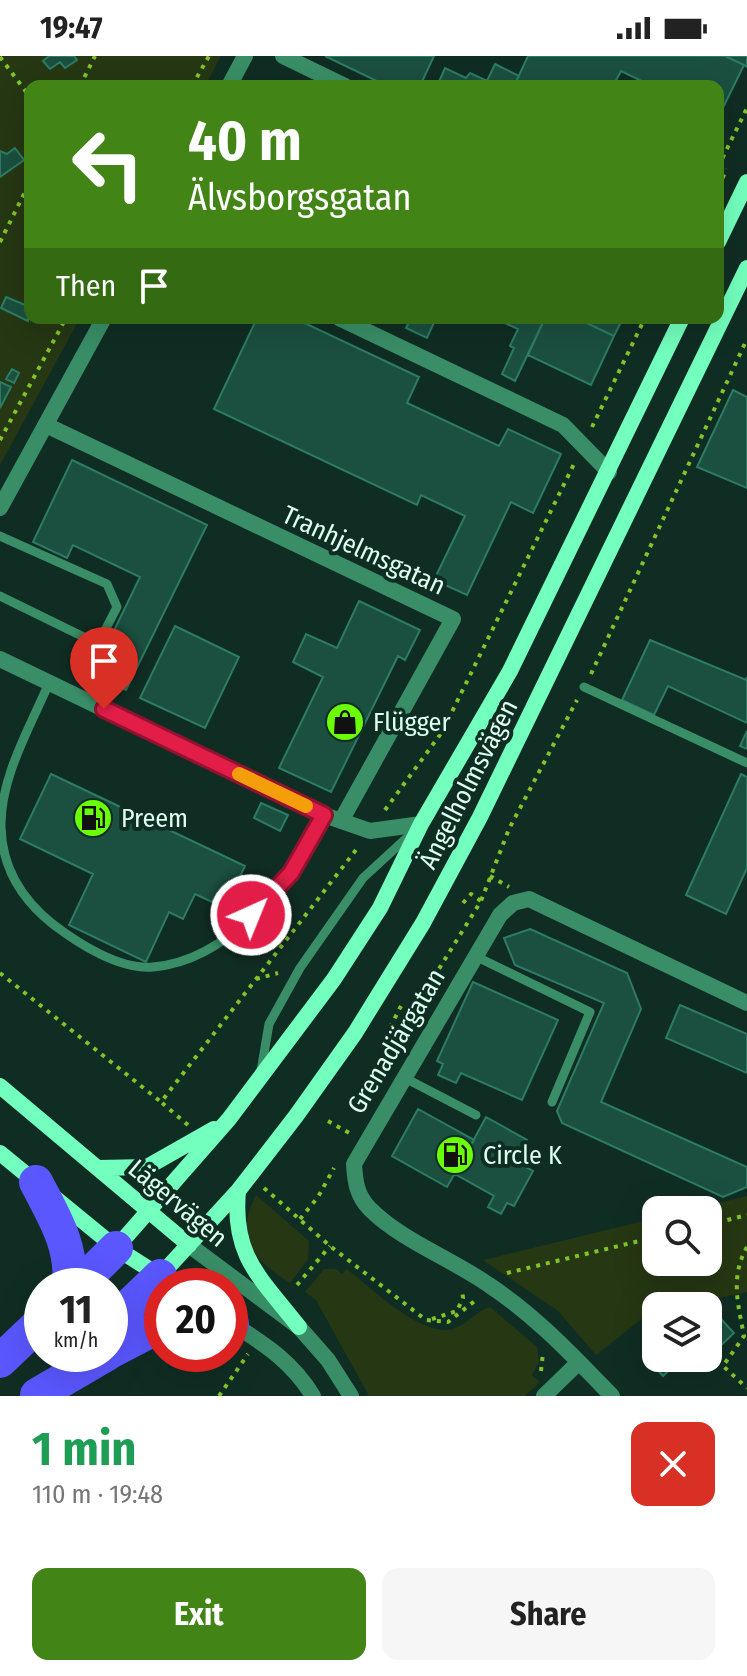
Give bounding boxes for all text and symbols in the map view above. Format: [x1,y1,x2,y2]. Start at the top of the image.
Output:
text: 19:47 [40,10,103,46]
text: 40 m [188,108,302,175]
icon: left [56,112,160,216]
text: Älvsborgsgatan [188,176,411,220]
icon: arrive [132,264,176,308]
text: Then [56,268,116,304]
street label: Tranhjelmsgatan [277,499,450,602]
pin [70,627,138,709]
icon: arrive [82,639,126,683]
street label: Ängelholmsvägen [412,694,524,874]
shop icon: Flügger [324,701,366,743]
place label: Flügger [373,707,451,738]
fuel station icon: Preem [72,797,114,839]
place label: Preem [121,803,188,834]
position arrow [209,873,293,957]
street label: Grenadjärgatan [341,963,452,1119]
fuel station icon: Circle K [434,1134,476,1176]
place label: Circle K [483,1140,562,1171]
street label: Lägervägen [122,1153,233,1254]
map controls [642,1196,722,1372]
button: search [642,1196,722,1276]
speed limit sign: 20 [144,1268,248,1372]
text: 11 [59,1286,93,1334]
button: layers [642,1292,722,1372]
text: km/h [54,1328,98,1352]
text: 1 min [32,1420,137,1478]
button: close [631,1422,715,1506]
text: 110 m · 19:48 [32,1479,163,1510]
button: Exit [32,1568,366,1660]
button: Share [382,1568,715,1660]

